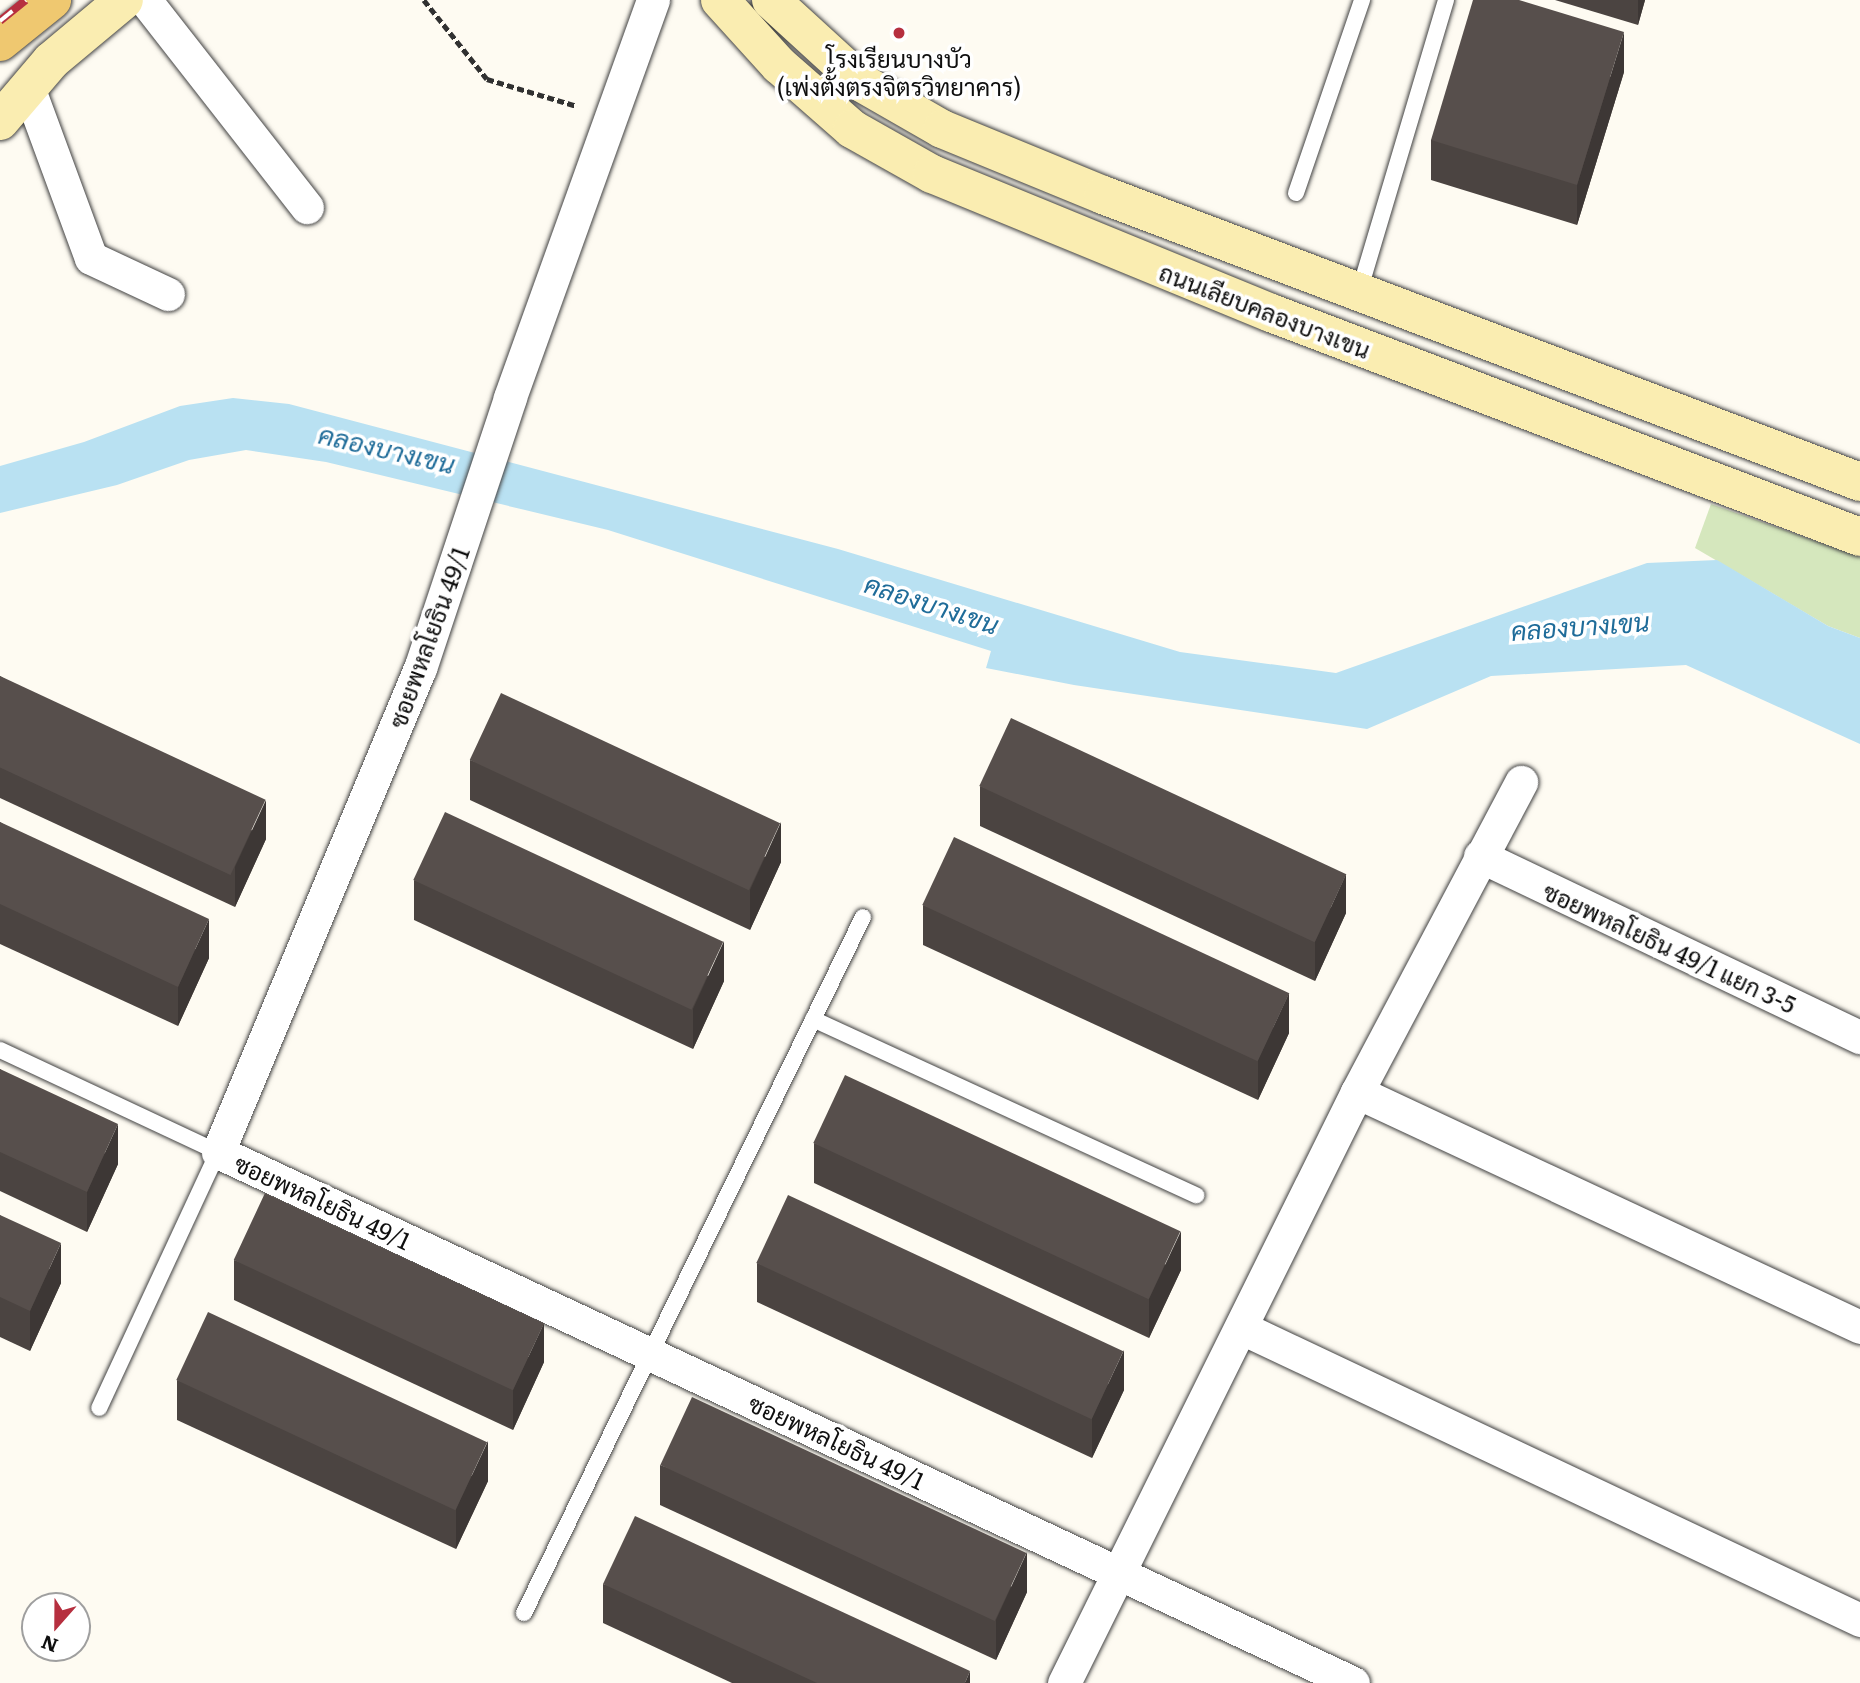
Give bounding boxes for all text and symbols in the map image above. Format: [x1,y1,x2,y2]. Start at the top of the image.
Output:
marker: โรงเรียนบางบัว (เพ่งตั้งตรงจิตรวิทยาคาร) [891,25,907,41]
place label: โรงเรียนบางบัว (เพ่งตั้งตรงจิตรวิทยาคาร) [777,44,1021,100]
street label: ถนนเลียบคลองบางเขน [1156,257,1374,363]
water label: คลองบางเขน [316,417,458,479]
street label: ซอยพหลโยธิน 49/1 [382,542,474,732]
water label: คลองบางเขน [861,567,1003,639]
water label: คลองบางเขน [1510,605,1650,645]
street label: ซอยพหลโยธิน 49/1 แยก 3-5 [1539,876,1801,1018]
street label: ซอยพหลโยธิน 49/1 [230,1148,416,1254]
street label: ซอยพหลโยธิน 49/1 [744,1388,930,1494]
north arrow [21,1592,91,1662]
text: N [37,1629,62,1661]

